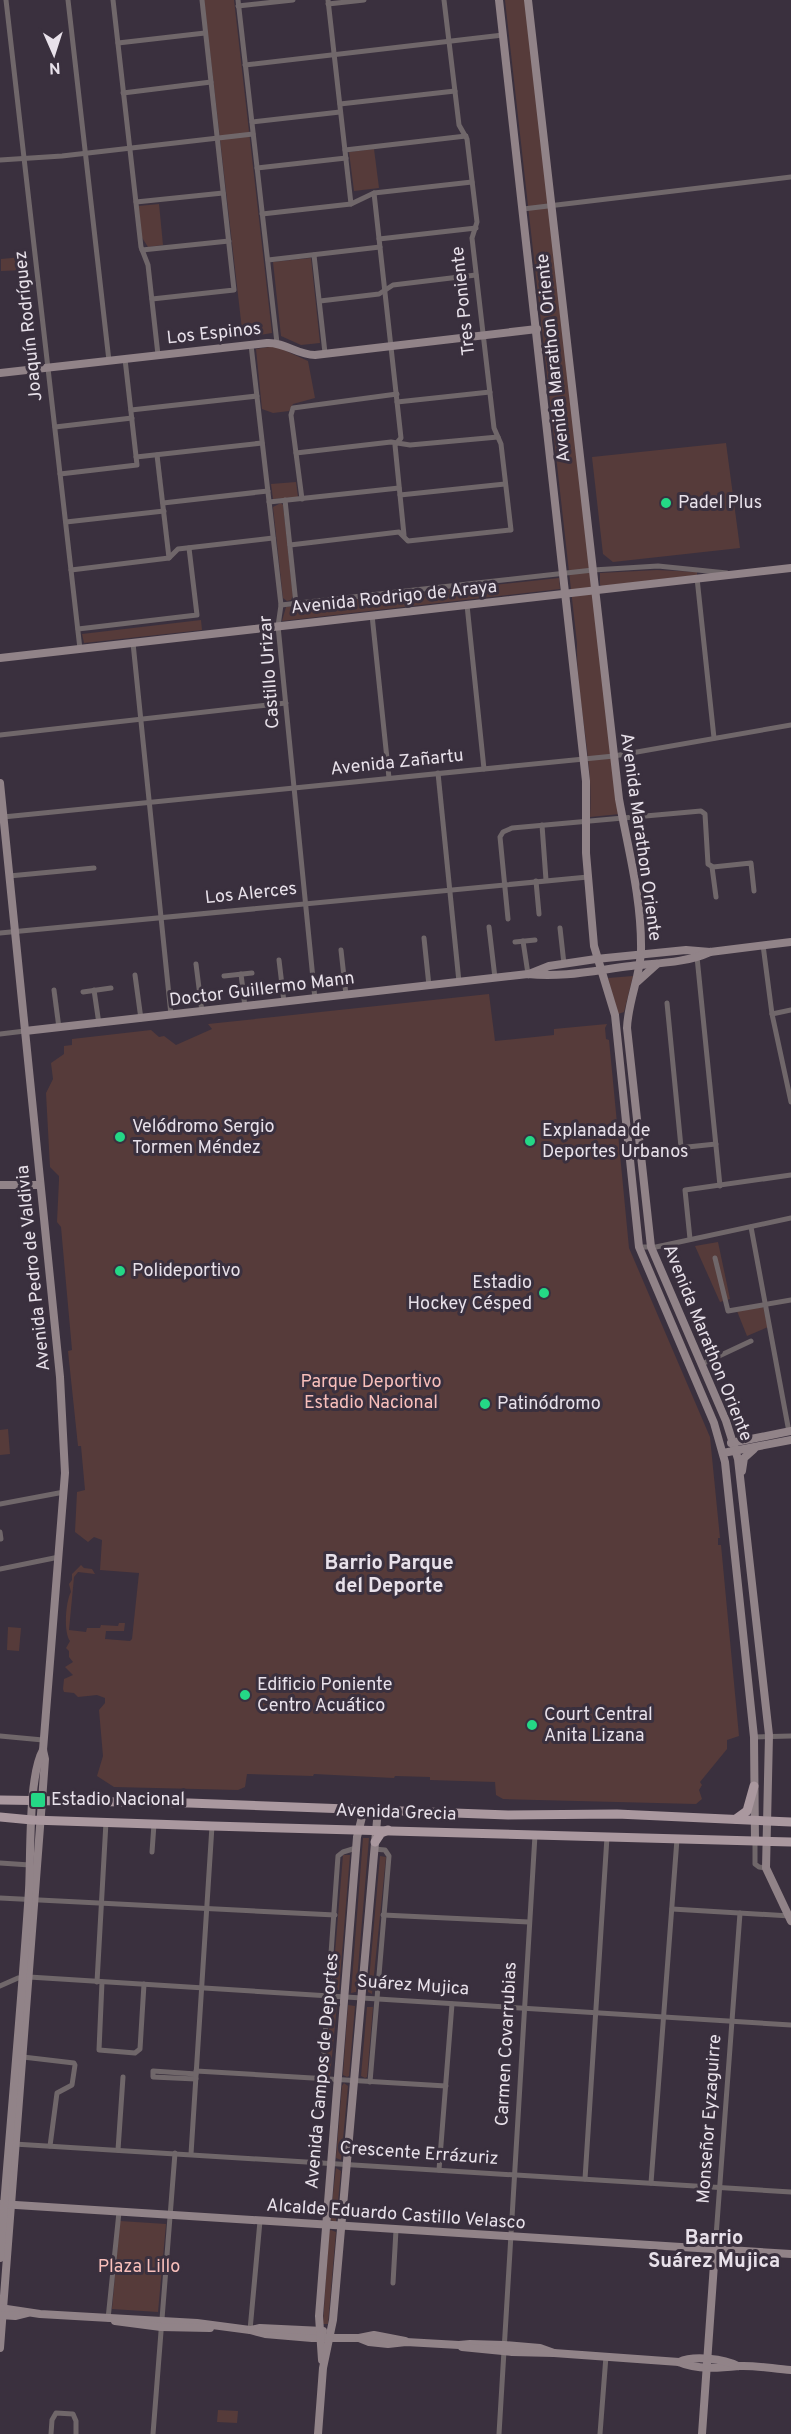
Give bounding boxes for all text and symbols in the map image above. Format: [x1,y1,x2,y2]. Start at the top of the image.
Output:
north arrow [24,24,84,84]
text: N [48,57,61,77]
street label: Tres Poniente [447,245,481,357]
street label: Joaquín Rodríguez [10,250,48,402]
street label: Avenida Marathon Oriente [532,252,576,464]
street label: Los Espinos [166,318,262,350]
place label: Padel Plus [678,492,762,515]
marker: Padel Plus [659,496,673,510]
street label: Avenida Rodrigo de Araya [290,576,498,620]
street label: Castillo Urizar [255,614,285,730]
street label: Avenida Marathon Oriente [614,731,666,943]
street label: Avenida Zañartu [329,745,465,781]
street label: Los Alerces [204,878,298,910]
street label: Doctor Guillermo Mann [168,967,356,1013]
place label: Velódromo Sergio Tormen Méndez [132,1116,275,1160]
place label: Explanada de Deportes Urbanos [542,1120,689,1164]
marker: Velódromo Sergio Tormen Méndez [113,1130,127,1144]
marker: Explanada de Deportes Urbanos [523,1134,537,1148]
street label: Avenida Pedro de Valdivia [12,1164,56,1372]
street label: Avenida Marathon Oriente [657,1241,757,1445]
place label: Polideportivo [132,1260,241,1283]
marker: Polideportivo [113,1264,127,1278]
place label: Estadio Hockey Césped [407,1272,532,1316]
marker: Estadio Hockey Césped [537,1286,551,1300]
park label: Parque Deportivo Estadio Nacional [300,1371,442,1415]
place label: Patinódromo [497,1393,601,1416]
marker: Patinódromo [478,1397,492,1411]
district label: Barrio Parque del Deporte [324,1551,454,1600]
place label: Edificio Poniente Centro Acuático [257,1674,392,1718]
marker: Edificio Poniente Centro Acuático [238,1688,252,1702]
place label: Court Central Anita Lizana [544,1704,653,1748]
marker: Court Central Anita Lizana [525,1718,539,1732]
place label: Estadio Nacional [51,1789,185,1812]
marker: Estadio Nacional [29,1791,47,1809]
street label: Avenida Grecia [335,1799,457,1827]
street label: Avenida Campos de Deportes [301,1952,345,2190]
street label: Carmen Covarrubias [491,1961,523,2127]
street label: Suárez Mujica [356,1971,470,2001]
street label: Monseñor Eyzaguirre [693,2033,727,2205]
street label: Crescente Errázuriz [339,2137,499,2171]
street label: Alcalde Eduardo Castillo Velasco [266,2194,526,2236]
district label: Barrio Suárez Mujica [648,2226,780,2275]
park label: Plaza Lillo [98,2256,180,2279]

